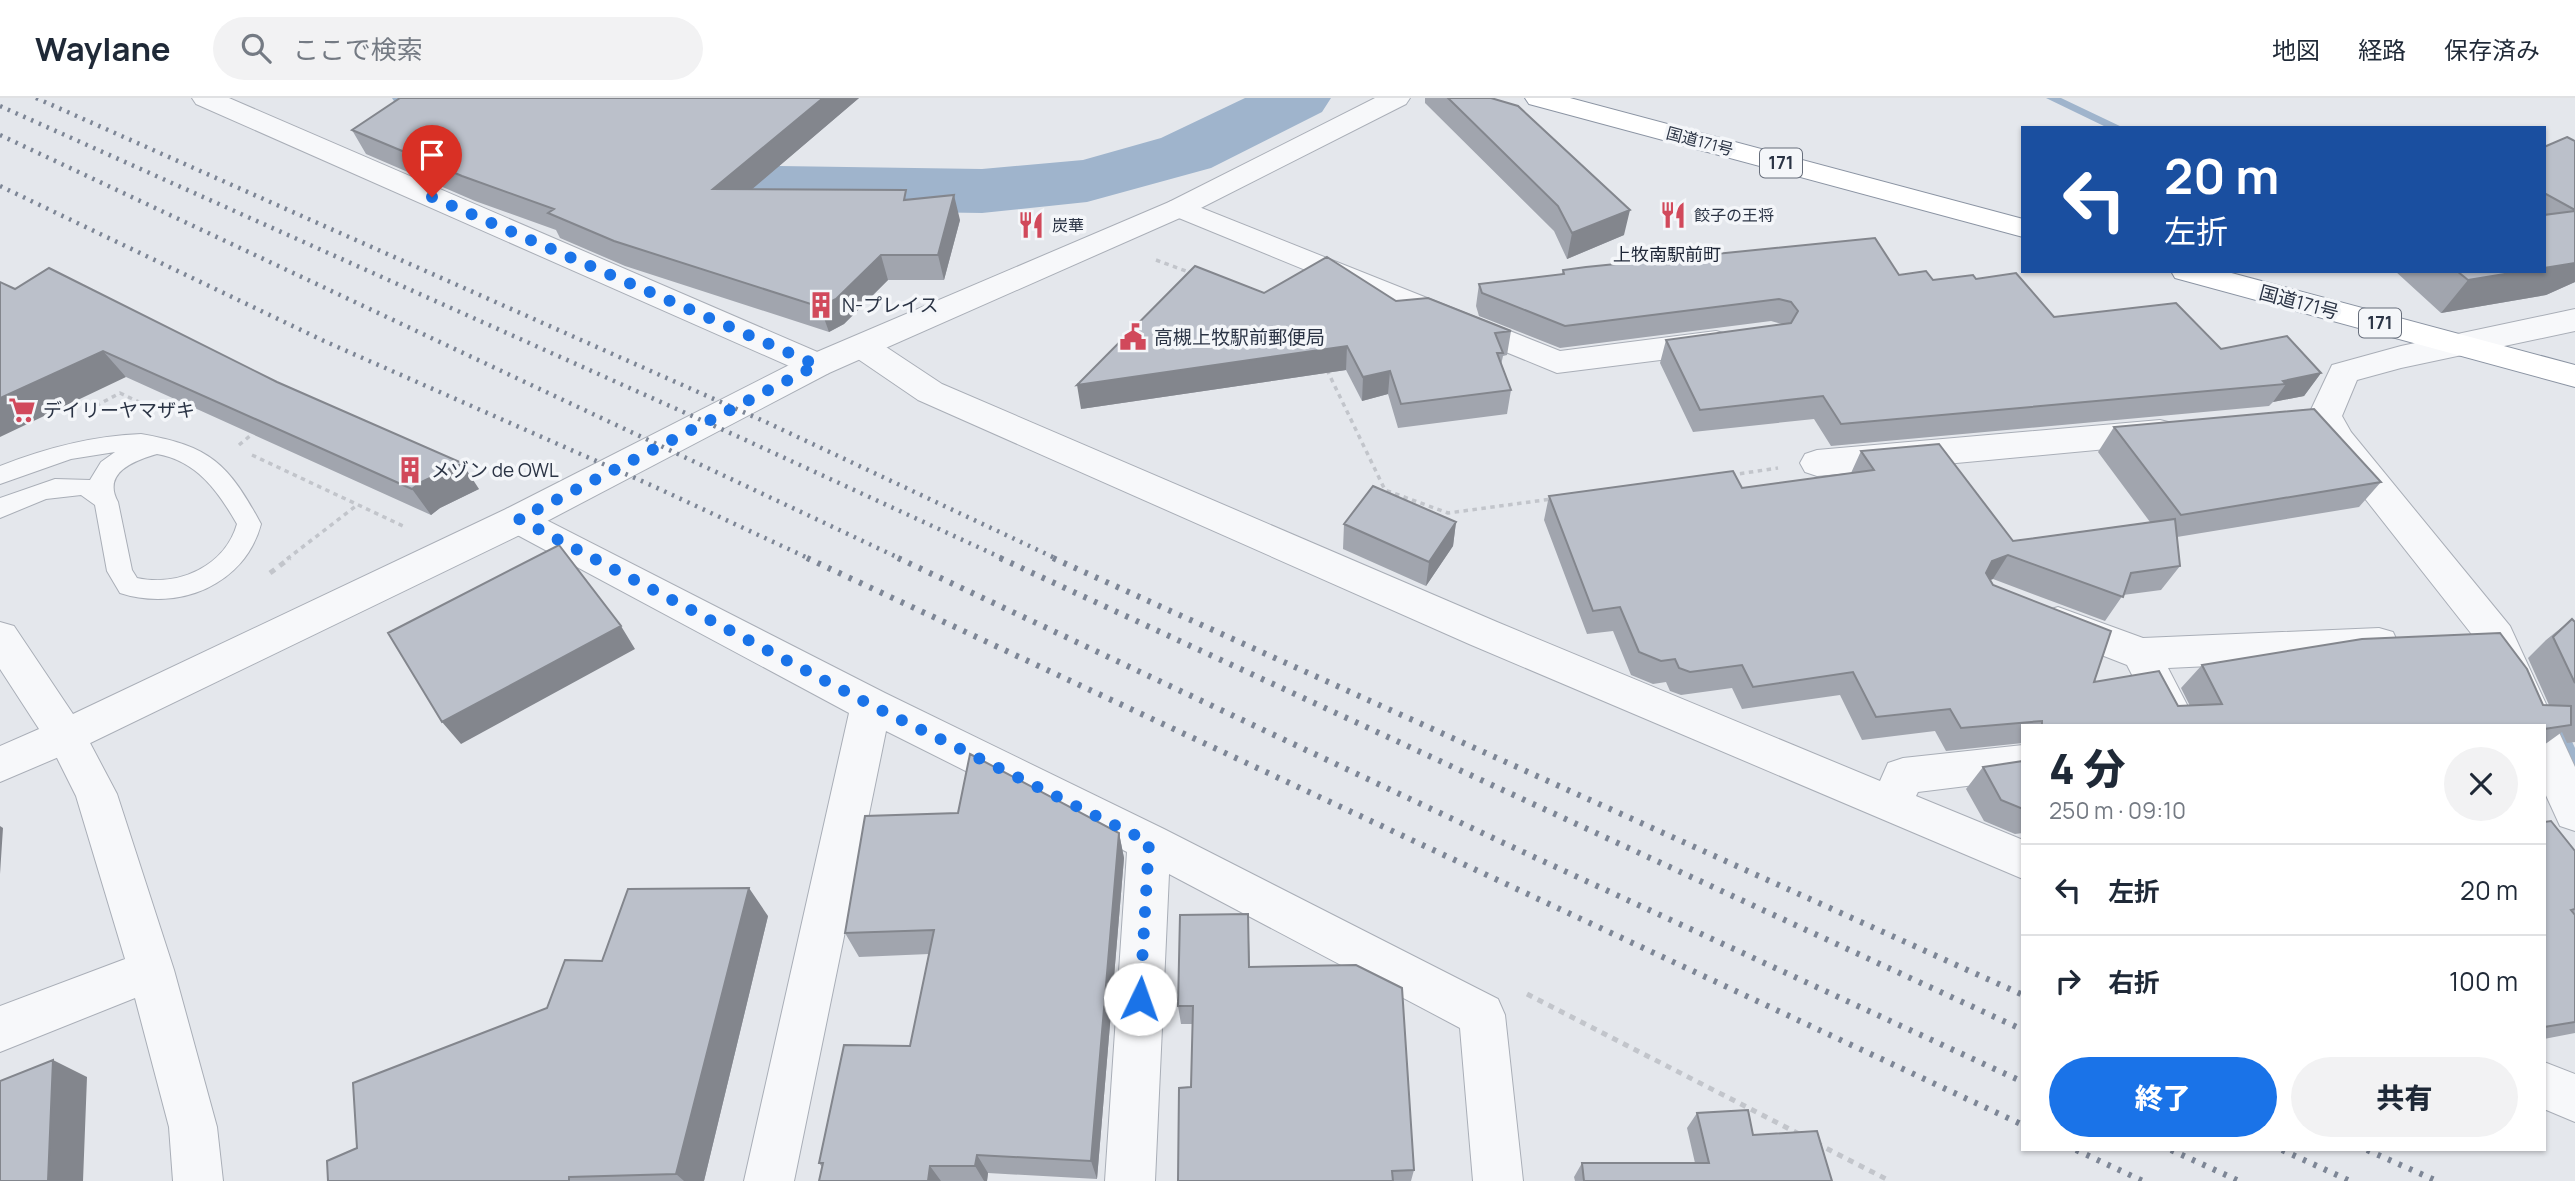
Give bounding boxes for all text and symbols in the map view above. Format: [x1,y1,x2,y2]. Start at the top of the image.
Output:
search box [213,17,703,80]
text: Waylane [35,26,171,71]
icon: search [237,29,275,67]
text: ここで検索 [293,31,423,67]
text: 地図 [2272,33,2320,66]
text: 経路 [2358,33,2406,66]
text: 保存済み [2444,33,2540,66]
street label: 国道171号 [1664,122,1736,160]
pin [402,125,462,197]
icon: arrive [413,136,451,174]
text: 20 m [2164,142,2279,209]
road number: 171 [1760,149,1802,178]
icon: left [2049,154,2140,245]
restaurant icon: 餃子の王将 [1658,200,1688,230]
place label: 餃子の王将 [1694,204,1774,226]
text: 左折 [2164,209,2228,253]
restaurant icon: 炭華 [1016,210,1046,240]
place label: 炭華 [1052,214,1084,236]
district label: 上牧南駅前町 [1613,242,1721,266]
street label: 国道171号 [2256,279,2342,325]
building icon: N-プレイス [806,290,836,320]
place label: N-プレイス [842,292,938,318]
road number: 171 [2359,308,2401,338]
public building icon: 高槻上牧駅前郵便局 [1118,322,1148,352]
place label: 高槻上牧駅前郵便局 [1154,324,1325,350]
supermarket icon: デイリーヤマザキ [7,395,37,425]
place label: デイリーヤマザキ [43,397,195,423]
building icon: メゾン de OWL [395,455,425,485]
place label: メゾン de OWL [431,457,559,483]
text: 4 分 [2049,739,2125,797]
button: close [2444,747,2518,821]
text: 250 m · 09:10 [2049,794,2186,826]
icon: left [2049,871,2087,909]
text: 20 m [2460,872,2518,908]
text: 左折 [2108,873,2160,909]
position arrow [1103,962,1177,1036]
icon: right [2049,962,2087,1000]
text: 100 m [2449,963,2518,999]
text: 右折 [2108,964,2160,1000]
button: 終了 [2049,1057,2277,1137]
button: 共有 [2291,1057,2518,1137]

